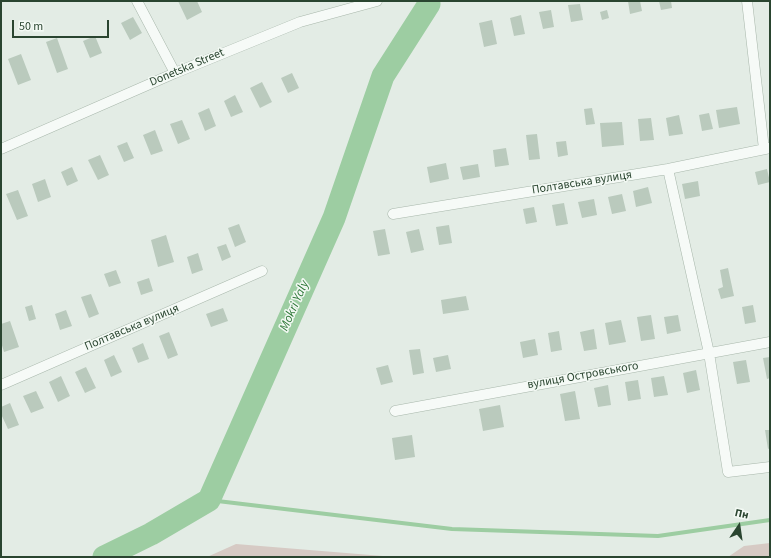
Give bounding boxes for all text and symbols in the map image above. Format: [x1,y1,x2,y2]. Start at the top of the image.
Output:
scale bar [14,12,111,38]
text: 50 m [19,18,43,35]
street label: Donetska Street [148,46,226,90]
street label: Полтавська вулиця [531,168,633,198]
water label: Mokri Yaly [277,278,313,334]
street label: Полтавська вулиця [83,302,181,354]
street label: вулиця Островського [526,359,640,393]
text: Пн [733,505,750,523]
north arrow [719,506,759,546]

